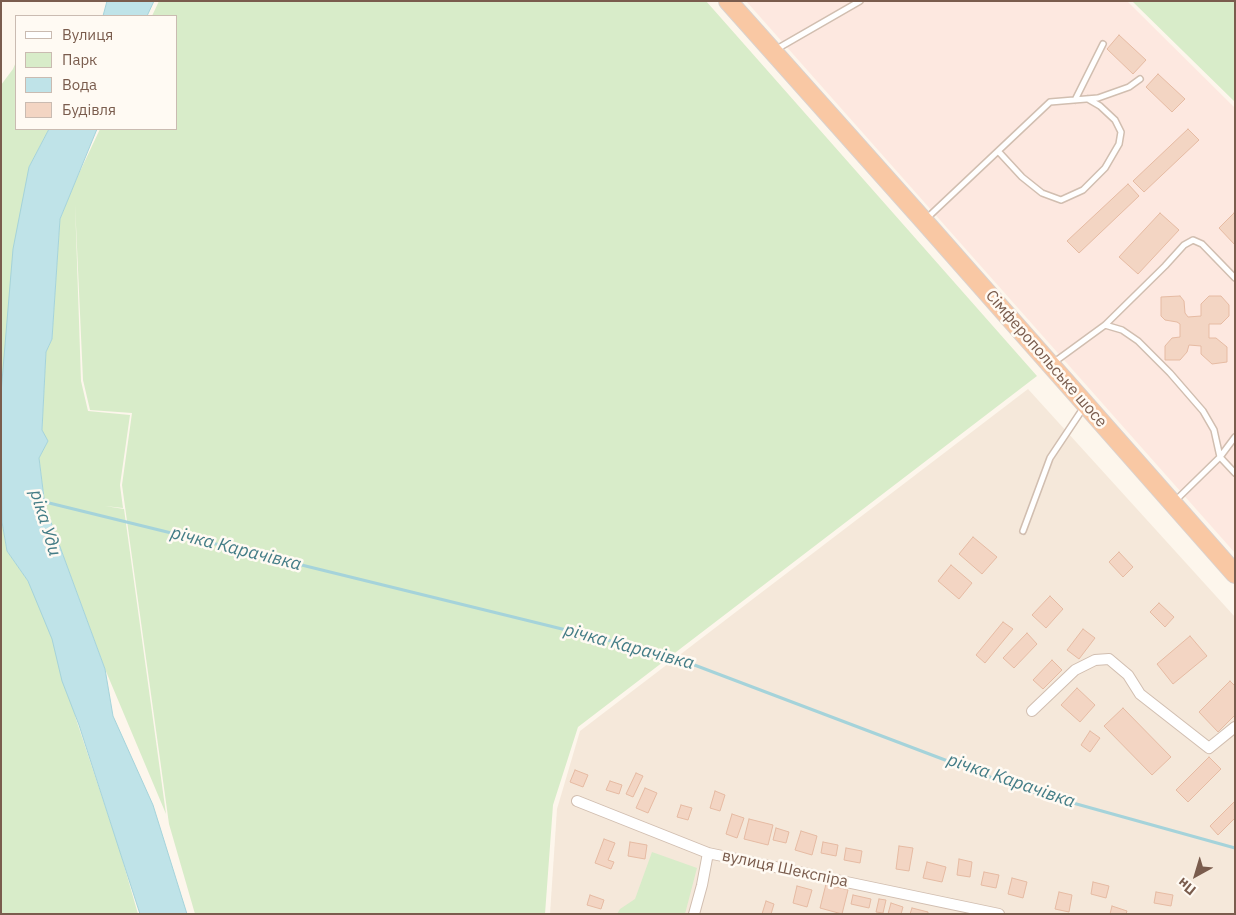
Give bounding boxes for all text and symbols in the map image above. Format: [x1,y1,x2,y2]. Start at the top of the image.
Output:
legend [15,15,178,130]
text: Вулиця [62,25,113,44]
text: Парк [62,50,97,69]
text: Вода [62,75,97,94]
text: Будівля [62,100,116,119]
street label: Сімферопольське шосе [981,286,1111,432]
water label: ріка Уди [25,487,65,559]
water label: річка Карачівка [168,522,304,576]
water label: річка Карачівка [562,619,696,675]
water label: річка Карачівка [944,749,1078,813]
street label: вулиця Шекспіра [720,846,850,892]
north arrow [1171,850,1221,900]
text: Пн [1174,874,1199,899]

